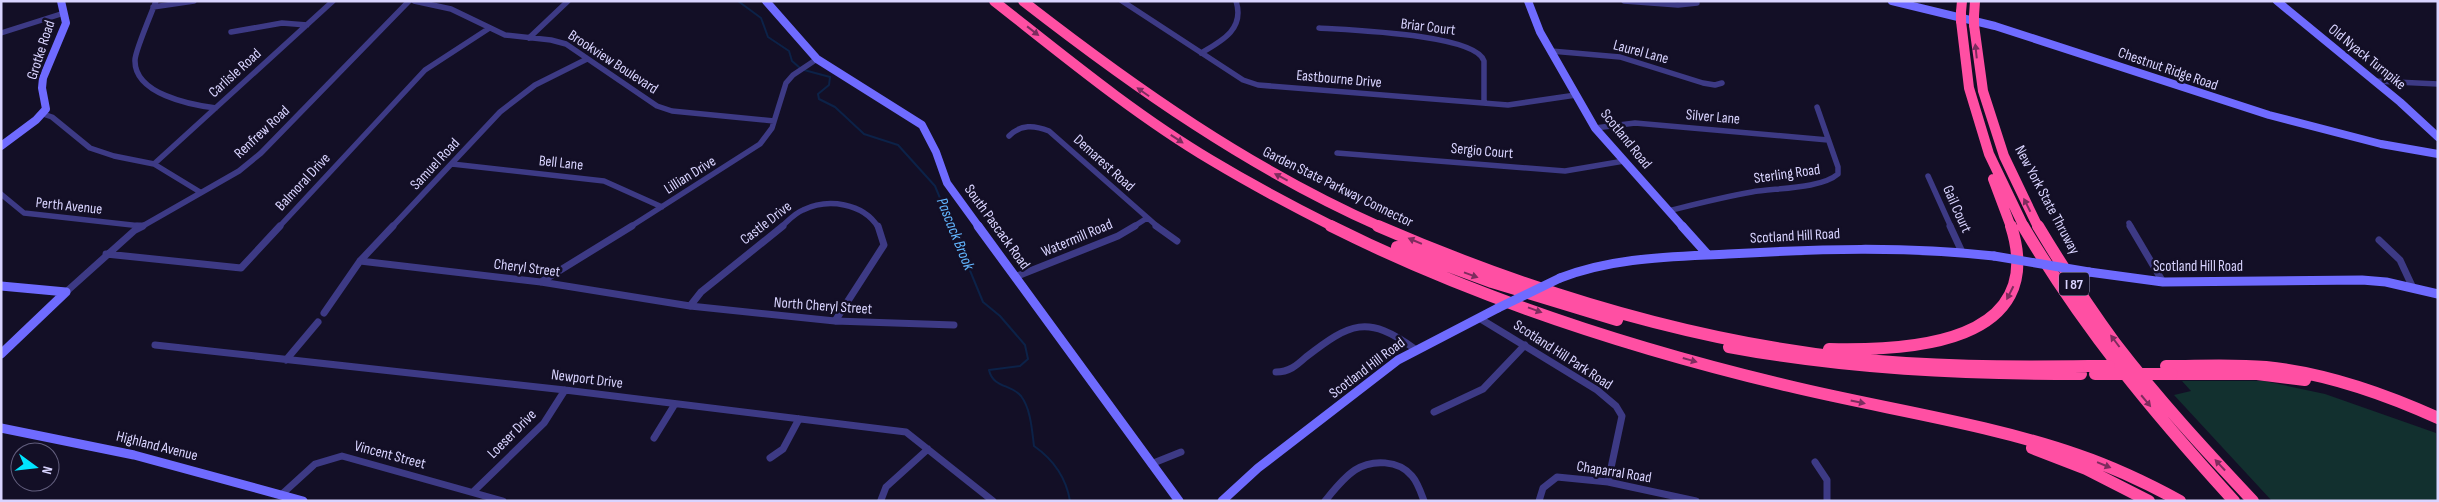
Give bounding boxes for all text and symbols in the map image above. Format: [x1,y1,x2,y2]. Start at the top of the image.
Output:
street label: Briar Court [1400,14,1457,40]
street label: Grotke Road [22,18,60,82]
street label: Old Nyack Turnpike [2324,20,2410,94]
street label: Brookview Boulevard [564,26,662,98]
one-way arrow [1026,26,1039,37]
street label: Laurel Lane [1611,35,1671,69]
one-way arrow [1972,43,1980,59]
street label: Chestnut Ridge Road [2115,43,2221,95]
street label: Carlisle Road [205,44,265,102]
street label: Eastbourne Drive [1295,66,1383,92]
one-way arrow [1136,87,1149,97]
street label: Renfrew Road [230,101,294,163]
street label: Scotland Road [1596,105,1656,173]
street label: Silver Lane [1685,105,1741,129]
street label: Demarest Road [1069,130,1139,196]
street label: Samuel Road [406,134,464,194]
one-way arrow [1170,134,1184,144]
street label: Sergio Court [1450,139,1514,163]
street label: Garden State Parkway Connector [1260,142,1417,232]
street label: New York State Thruway [2010,142,2084,258]
street label: Balmoral Drive [271,149,335,215]
street label: Bell Lane [538,151,584,175]
street label: Lillian Drive [660,152,720,198]
street label: Sterling Road [1753,160,1821,188]
one-way arrow [1274,173,1288,181]
street label: South Pascack Road [960,181,1034,273]
street label: Gail Court [1938,182,1976,236]
street label: Perth Avenue [35,193,103,219]
water label: Pascack Brook [932,195,979,274]
street label: Castle Drive [736,197,796,249]
one-way arrow [2023,197,2031,212]
street label: Watermill Road [1039,215,1115,261]
street label: Scotland Hill Road [1749,224,1841,248]
one-way arrow [1407,237,1422,245]
street label: Cheryl Street [493,255,562,282]
street label: Scotland Hill Road [2153,257,2243,276]
one-way arrow [1463,272,1478,279]
road number: I 87 [2059,272,2089,296]
one-way arrow [2006,286,2014,300]
street label: North Cheryl Street [773,293,873,319]
one-way arrow [1528,306,1543,314]
street label: Scotland Hill Park Road [1510,316,1616,394]
street label: Scotland Hill Road [1325,333,1409,403]
one-way arrow [2110,334,2120,348]
one-way arrow [1682,356,1697,364]
street label: Newport Drive [550,365,624,393]
one-way arrow [2140,395,2151,407]
one-way arrow [1850,398,1865,406]
street label: Loeser Drive [483,405,541,463]
street label: Highland Avenue [114,427,200,465]
street label: Vincent Street [352,436,428,474]
north arrow [10,442,60,492]
street label: Chaparral Road [1575,457,1653,487]
one-way arrow [2214,460,2226,472]
one-way arrow [2097,461,2111,469]
text: N [38,464,56,476]

